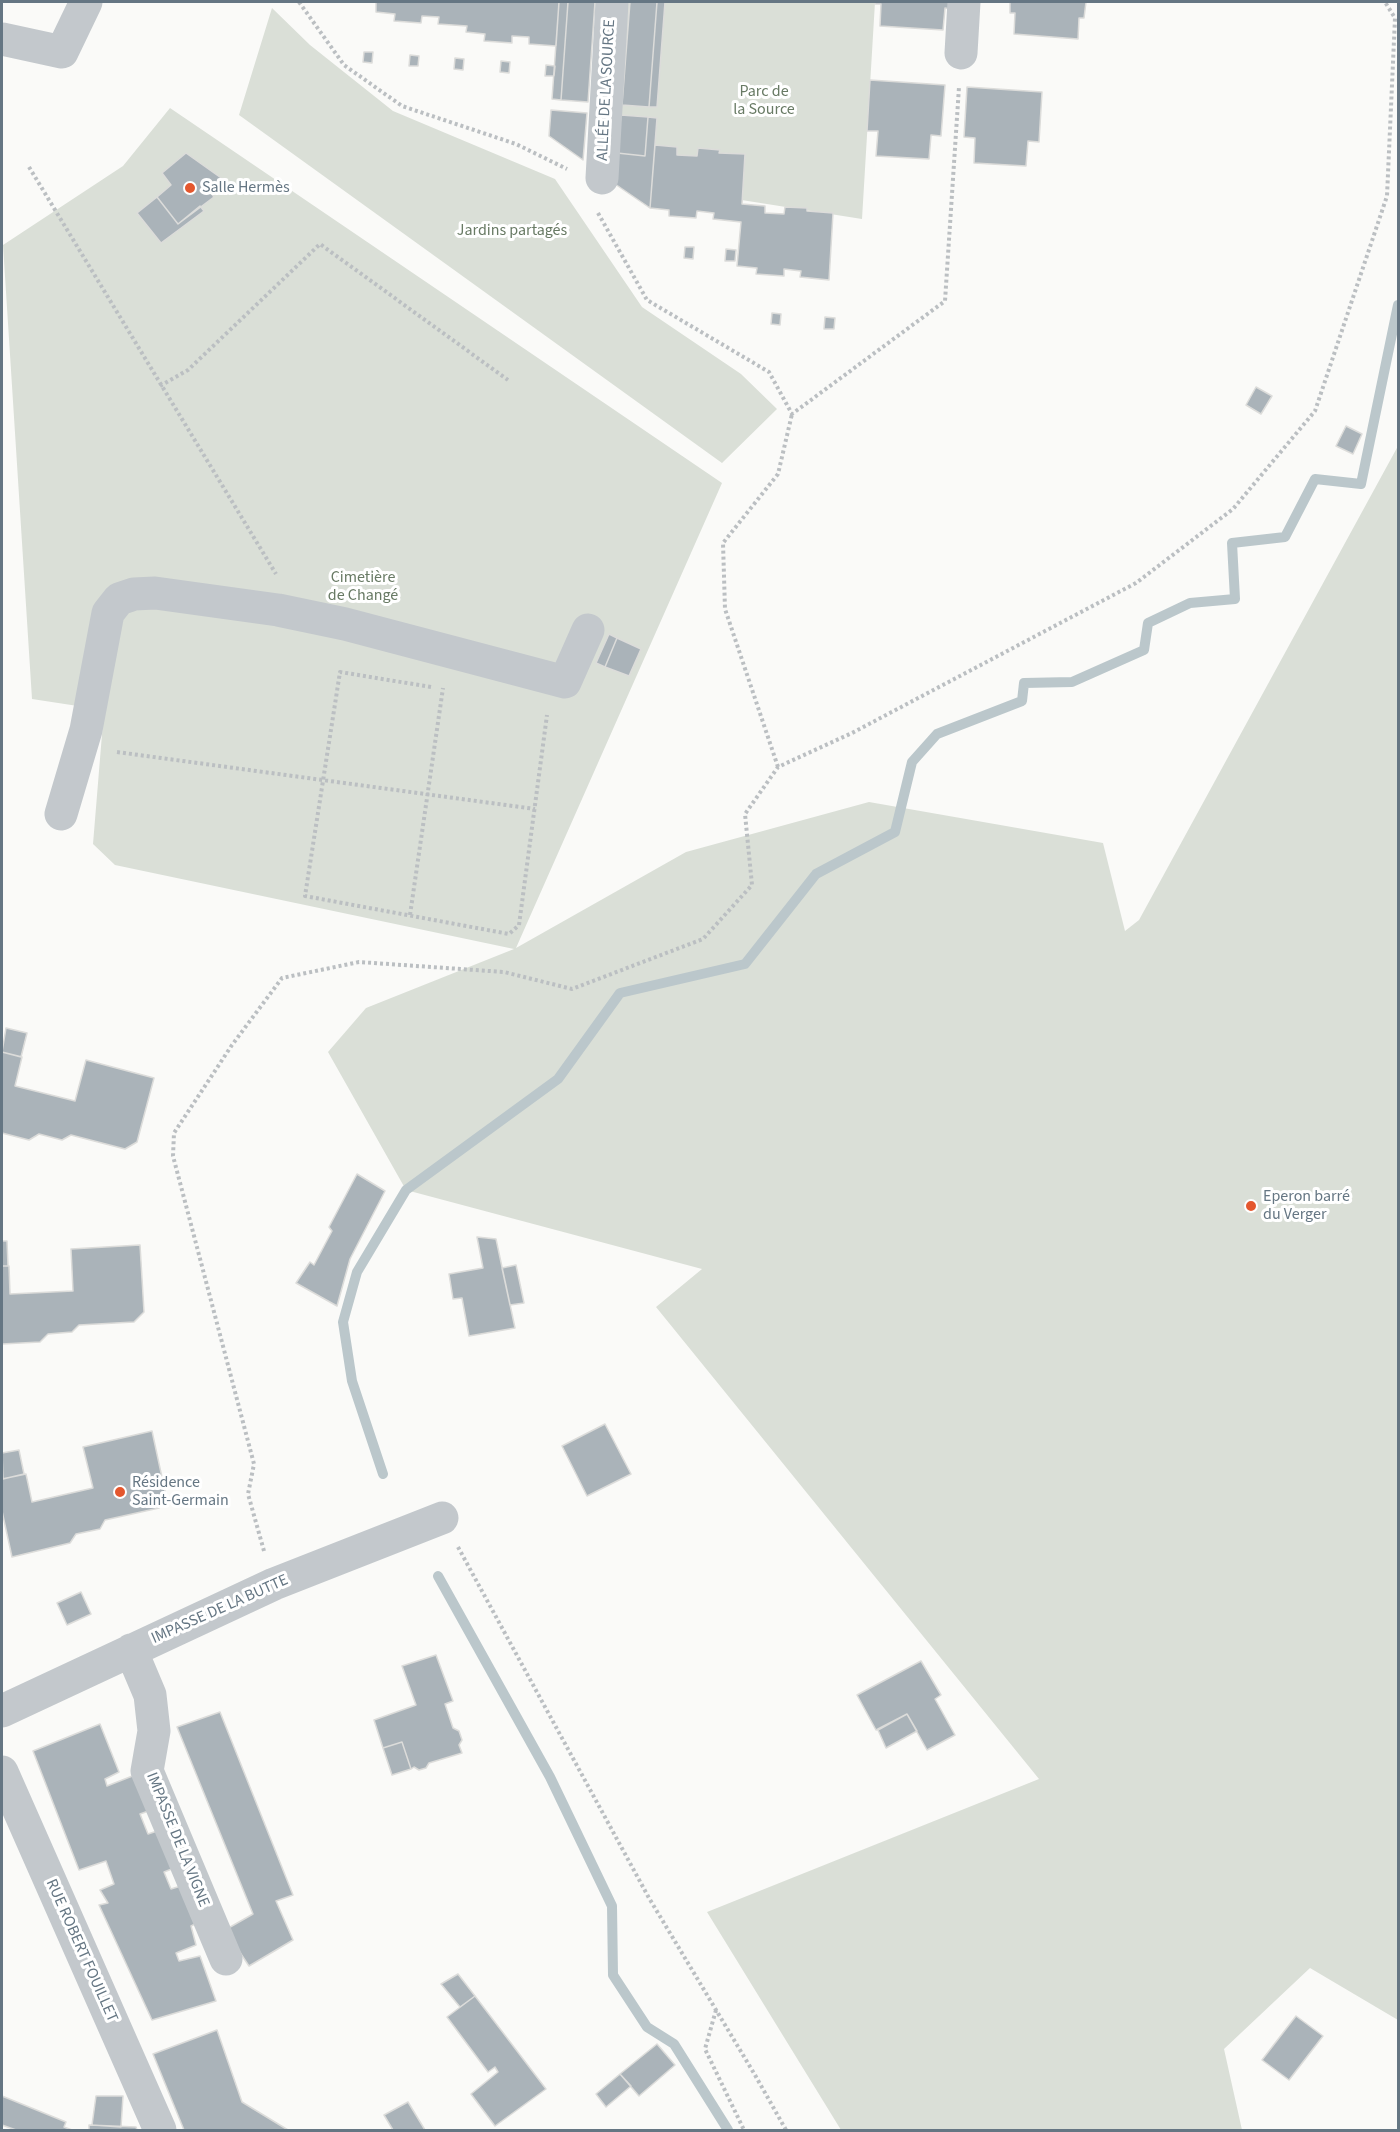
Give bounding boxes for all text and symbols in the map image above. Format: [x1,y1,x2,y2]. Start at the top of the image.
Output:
street label: ALLÉE DE LA SOURCE [594,19,620,161]
park label: Parc de la Source [733,82,795,120]
place label: Salle Hermès [202,178,290,198]
marker: Salle Hermès [183,181,197,195]
park label: Jardins partagés [457,221,567,241]
park label: Cimetière de Changé [328,568,398,606]
place label: Eperon barré du Verger [1263,1187,1350,1225]
marker: Eperon barré du Verger [1244,1199,1258,1213]
place label: Résidence Saint-Germain [132,1473,229,1511]
marker: Résidence Saint-Germain [113,1485,127,1499]
street label: IMPASSE DE LA BUTTE [149,1571,291,1649]
street label: IMPASSE DE LA VIGNE [141,1770,213,1910]
street label: RUE ROBERT FOUILLET [41,1876,121,2026]

